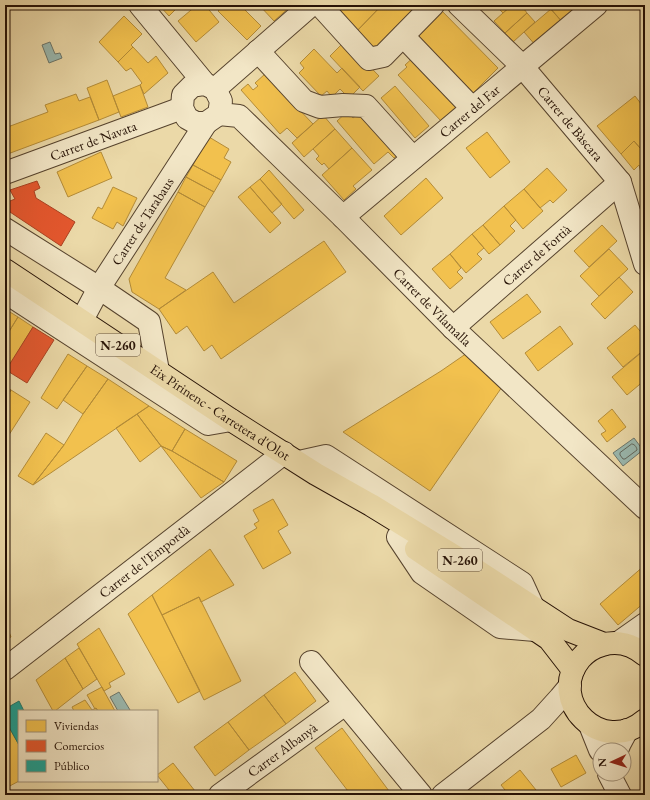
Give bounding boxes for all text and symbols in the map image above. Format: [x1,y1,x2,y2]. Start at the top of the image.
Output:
street label: Carrer del Far [435,80,504,142]
street label: Carrer de Bàscara [534,82,608,165]
street label: Carrer de Navata [47,116,140,165]
street label: Carrer de Tarabaus [107,173,178,269]
street label: Carrer de Fortià [499,220,575,290]
street label: Carrer de Vilamalla [389,264,476,350]
road number: N-260 [96,334,140,356]
street label: Eix Pirinenc - Carretera d'Olot [147,360,294,465]
street label: Carrer de l'Empordà [95,520,193,602]
road number: N-260 [438,549,482,571]
legend [18,710,158,782]
text: Viviendas [54,718,99,734]
street label: Carrer Albanyà [244,718,321,781]
text: Comercios [54,738,104,754]
north arrow [592,742,632,782]
text: Público [54,758,89,774]
text: N [595,758,609,768]

